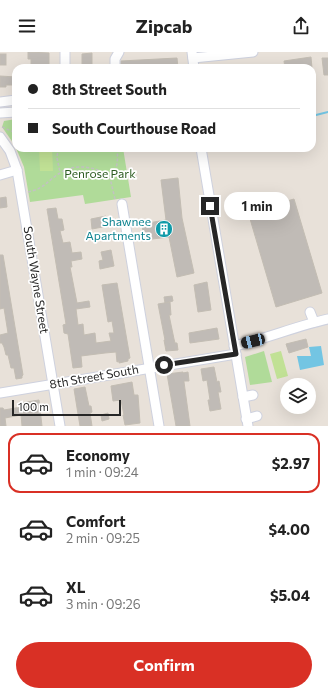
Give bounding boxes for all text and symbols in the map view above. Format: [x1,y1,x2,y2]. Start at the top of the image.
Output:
icon: menu [16,15,38,37]
text: Zipcab [136,15,192,37]
icon: share [290,15,312,37]
text: 8th Street South [52,80,167,98]
text: South Courthouse Road [52,119,216,137]
park label: Penrose Park [64,166,136,180]
callout: 1 min [224,192,290,220]
route end [201,197,219,215]
text: 1 min [242,198,272,214]
place label: Shawnee Apartments [86,214,151,242]
building icon: Shawnee Apartments [154,219,174,239]
street label: South Wayne Street [22,225,52,335]
car [240,332,266,350]
route start [155,356,173,374]
street label: 8th Street South [48,361,140,391]
map controls [280,378,316,414]
button: layers [280,378,316,414]
scale bar [12,398,121,417]
text: 100 m [18,400,49,413]
icon: car [18,445,54,481]
text: Economy [66,446,130,464]
text: $2.97 [272,454,310,472]
text: 1 min · 09:24 [66,464,138,480]
icon: car [18,511,54,547]
text: Comfort [66,512,126,530]
text: $4.00 [269,520,310,538]
text: 2 min · 09:25 [66,530,140,546]
icon: car [18,577,54,613]
text: XL [66,578,85,596]
text: $5.04 [270,586,310,604]
text: 3 min · 09:26 [66,596,141,612]
button: Confirm [16,642,312,688]

